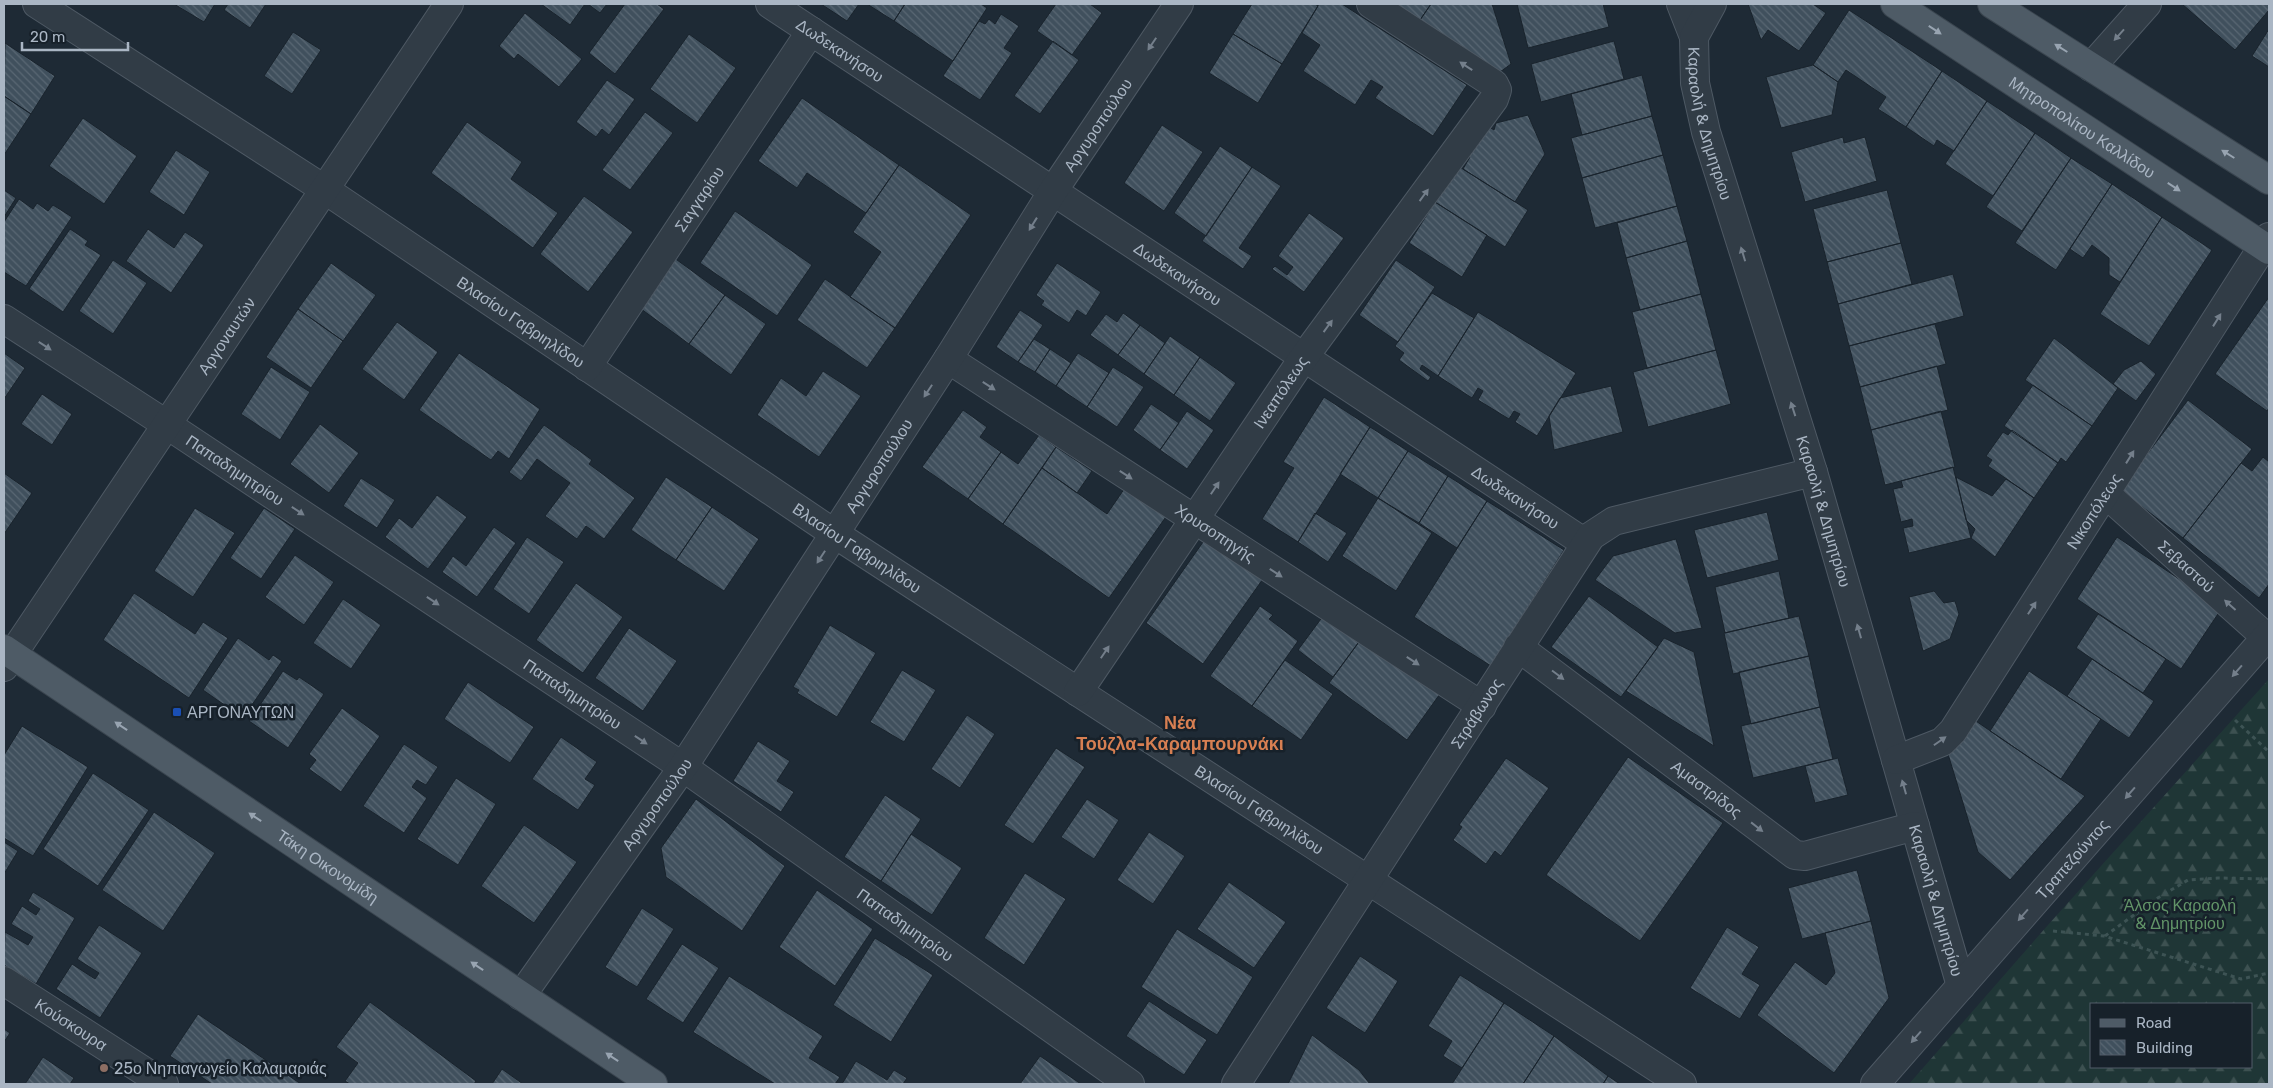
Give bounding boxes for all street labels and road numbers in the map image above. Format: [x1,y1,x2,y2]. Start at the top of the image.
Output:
street label: Δωδεκανήσου [793,15,887,86]
street label: Καραολή & Δημητρίου [1684,47,1736,202]
street label: Μητροπολίτου Καλλίδου [2005,73,2158,182]
street label: Αργυροπούλου [1060,75,1136,175]
street label: Σαγγαρίου [671,163,728,236]
street label: Δωδεκανήσου [1130,238,1225,310]
street label: Βλασίου Γαβριηλίδου [453,273,588,372]
street label: Αργοναυτών [194,294,260,378]
street label: Ινεαπόλεως [1250,352,1312,432]
street label: Αργυροπούλου [842,415,917,516]
street label: Παπαδημητρίου [182,431,287,510]
street label: Καραολή & Δημητρίου [1792,433,1855,589]
street label: Δωδεκανήσου [1468,462,1563,533]
street label: Νικοπόλεως [2063,470,2126,553]
street label: Βλασίου Γαβριηλίδου [789,499,924,597]
street label: Χρυσοπηγής [1172,500,1259,566]
street label: Σεβαστού [2154,536,2218,596]
street label: Παπαδημητρίου [520,655,625,733]
street label: Στράβωνος [1447,674,1507,752]
street label: Αργυροπούλου [618,755,696,854]
street label: Αμαστρίδος [1667,756,1746,822]
street label: Βλασίου Γαβριηλίδου [1191,761,1327,859]
street label: Τραπεζούντος [2032,815,2113,904]
street label: Καραολή & Δημητρίου [1905,822,1967,979]
street label: Τάκη Οικονομίδη [273,826,382,907]
street label: Παπαδημητρίου [853,884,957,966]
street label: Κούσκουρα [31,995,111,1055]

